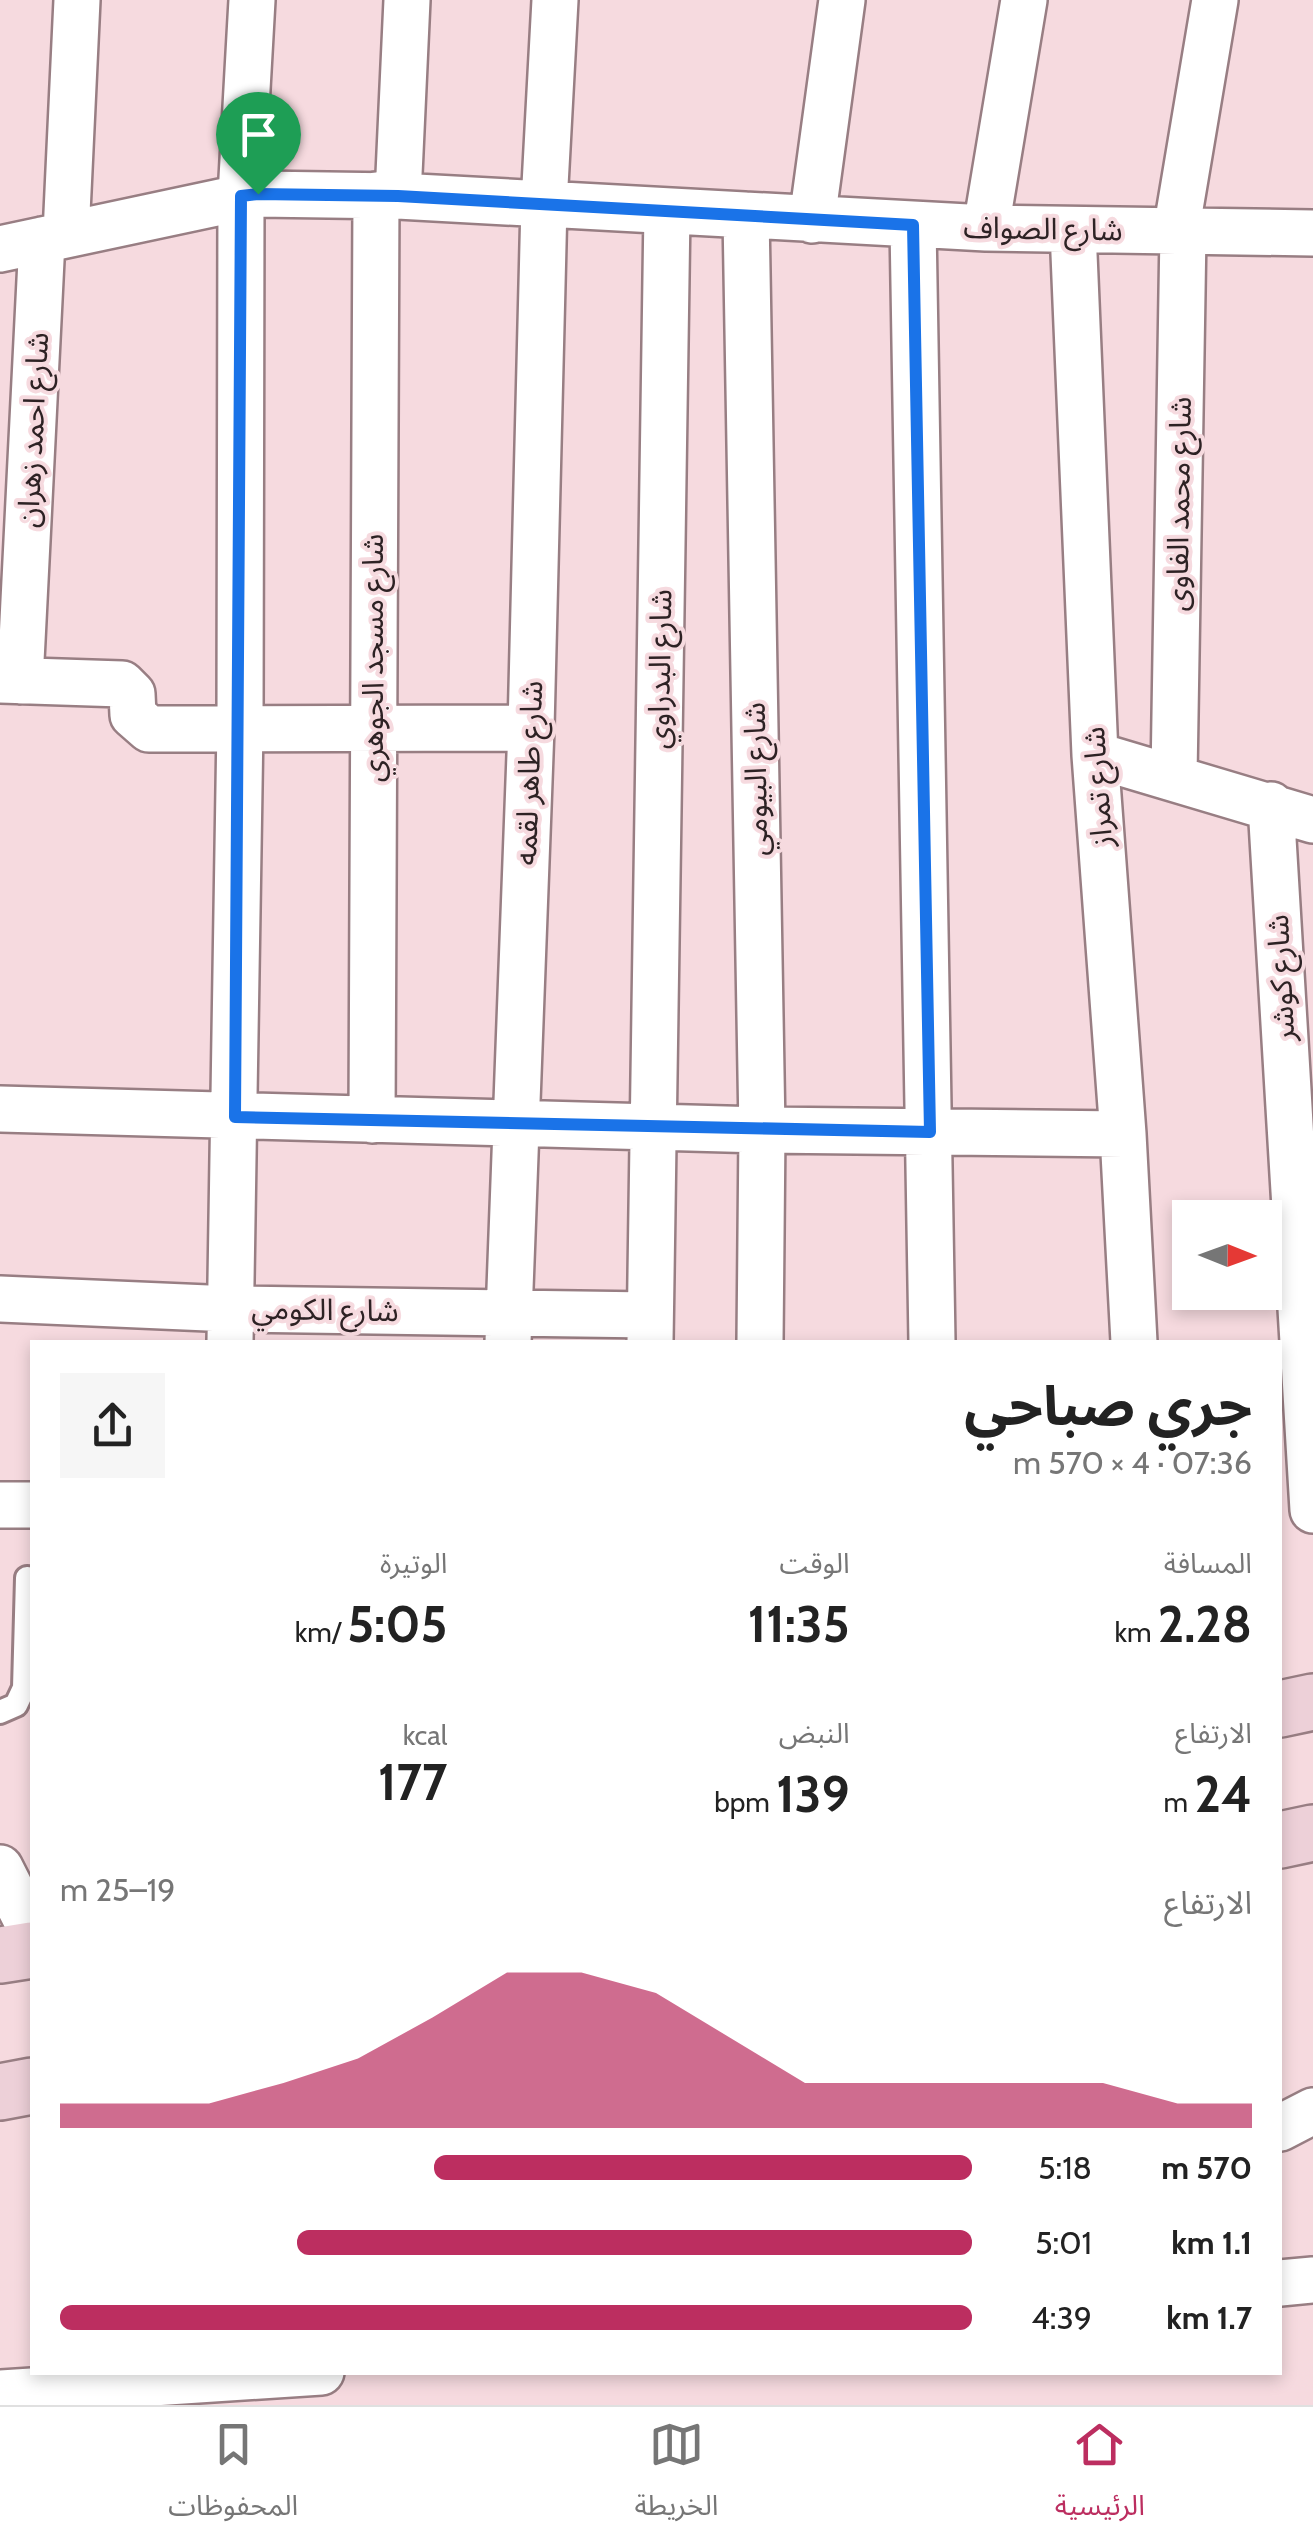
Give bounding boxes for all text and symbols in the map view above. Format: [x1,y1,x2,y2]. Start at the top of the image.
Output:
pin [216,92,301,195]
icon: arrive [231,107,286,162]
street label: شارع الصواف [963,209,1123,252]
street label: شارع احمد زهران [9,331,60,529]
street label: شارع محمد الفاوى [1158,396,1203,612]
street label: شارع مسجد الجوهري [354,534,396,782]
street label: شارع البدراوي [640,589,684,749]
street label: شارع طاهر لقمه [507,680,554,866]
street label: شارع البيومي [736,702,780,856]
street label: شارع تمراز [1075,725,1124,850]
street label: شارع كوشر [1259,913,1306,1043]
north arrow [1172,1200,1282,1310]
map controls [1172,1200,1282,1310]
street label: شارع الكومي [251,1290,399,1334]
text: جري صباحي [964,1372,1252,1439]
button: share [60,1373,165,1478]
text: 07:36 · 4 × 570 m [1013,1443,1252,1482]
text: الوتيرة [380,1546,447,1580]
text: الوقت [779,1546,850,1580]
text: المسافة [1164,1546,1252,1580]
text: 5:05 [347,1594,447,1655]
text: 11:35 [748,1594,850,1655]
text: 2.28 [1158,1594,1252,1655]
text: /km [295,1615,347,1649]
text: km [1114,1615,1158,1649]
text: النبض [779,1716,850,1750]
text: الارتفاع [1175,1716,1252,1750]
text: kcal [403,1718,447,1752]
text: 177 [378,1752,447,1813]
text: 139 [776,1764,850,1825]
text: 24 [1194,1764,1252,1825]
text: bpm [714,1785,776,1819]
text: m [1164,1785,1194,1819]
text: 19–25 m [60,1870,175,1909]
text: الارتفاع [1164,1883,1252,1922]
text: 5:18 [1038,2148,1092,2187]
text: 570 m [1161,2148,1252,2187]
text: 5:01 [1035,2223,1092,2262]
text: 1.1 km [1171,2223,1252,2262]
text: 4:39 [1031,2298,1092,2337]
text: 1.7 km [1166,2298,1252,2337]
tab: المحفوظات [168,2417,298,2536]
tab: الخريطة [635,2417,718,2536]
tab: الرئيسية [1055,2417,1145,2536]

